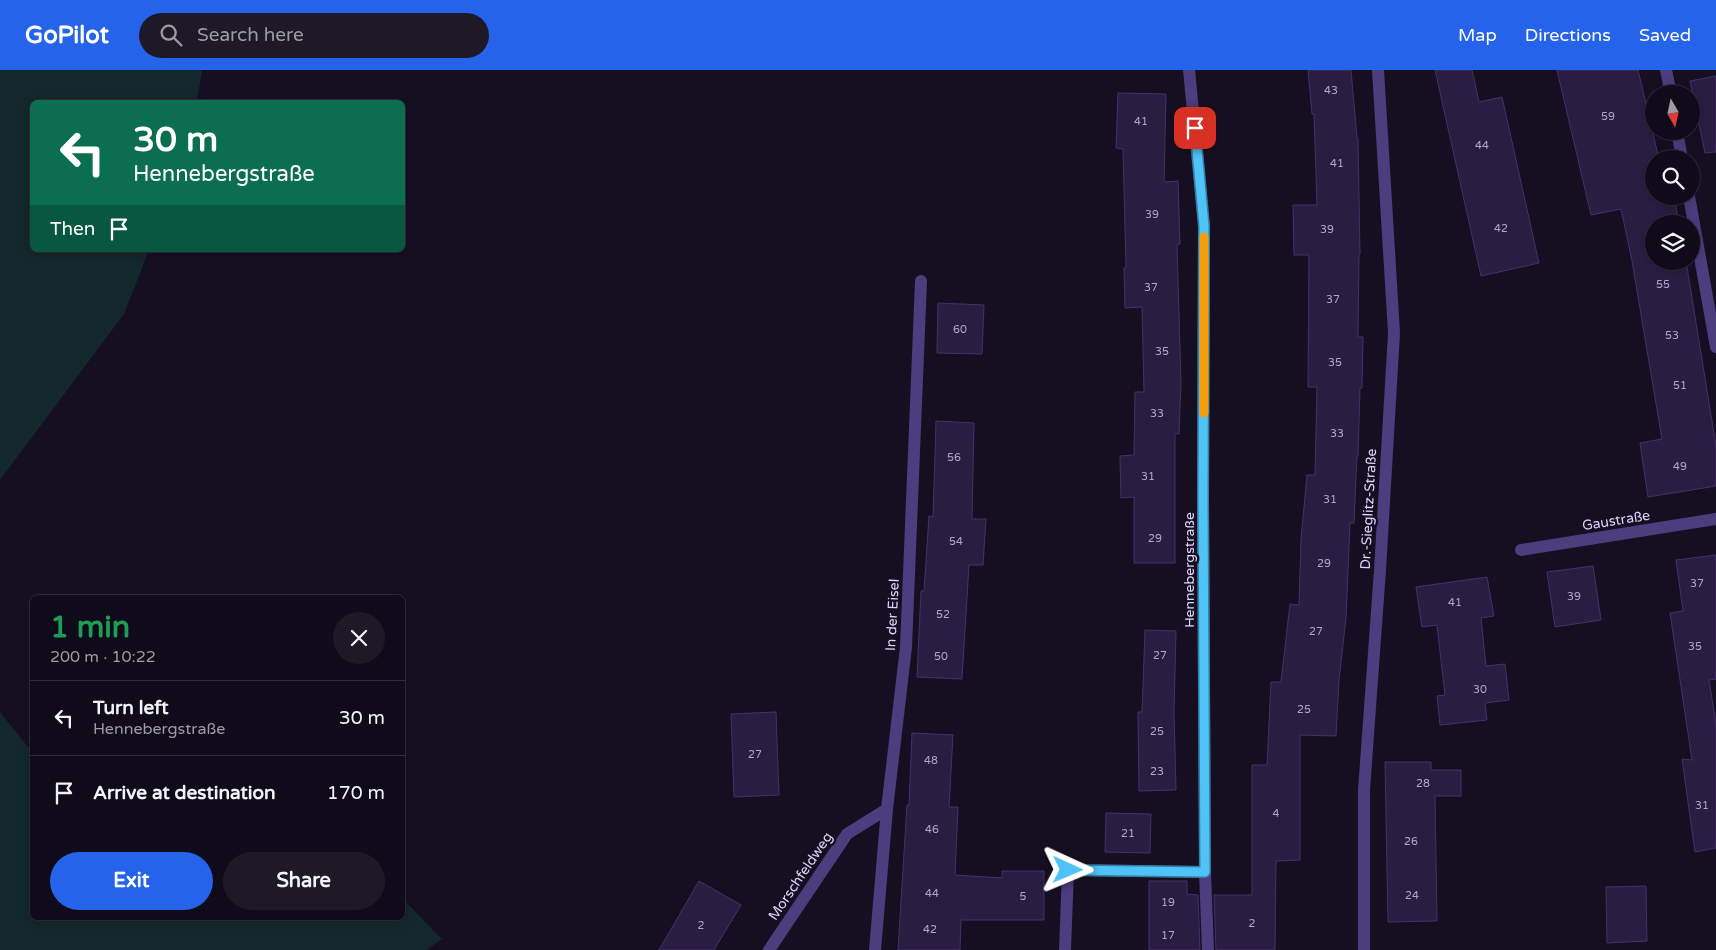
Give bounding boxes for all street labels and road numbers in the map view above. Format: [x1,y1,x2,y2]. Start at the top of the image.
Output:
street label: Dr.-Sieglitz-Straße [1357,448,1380,570]
street label: Gaustraße [1581,507,1651,534]
street label: Hennebergstraße [1181,512,1198,628]
street label: In der Eisel [882,578,903,652]
street label: Morschfeldweg [765,829,836,924]

